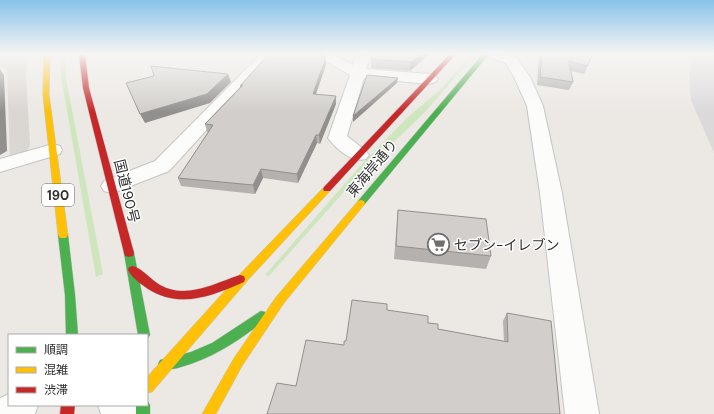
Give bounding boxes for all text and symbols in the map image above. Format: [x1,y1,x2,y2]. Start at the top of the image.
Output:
street label: 東海岸通り [343,135,401,201]
street label: 国道190号 [110,157,144,225]
road number: 190 [42,184,74,206]
supermarket icon: セブン-イレブン [426,232,452,258]
place label: セブン-イレブン [454,236,560,254]
legend [8,334,148,406]
text: 順調 [44,342,68,358]
text: 混雑 [44,362,68,378]
text: 渋滞 [44,382,68,398]

